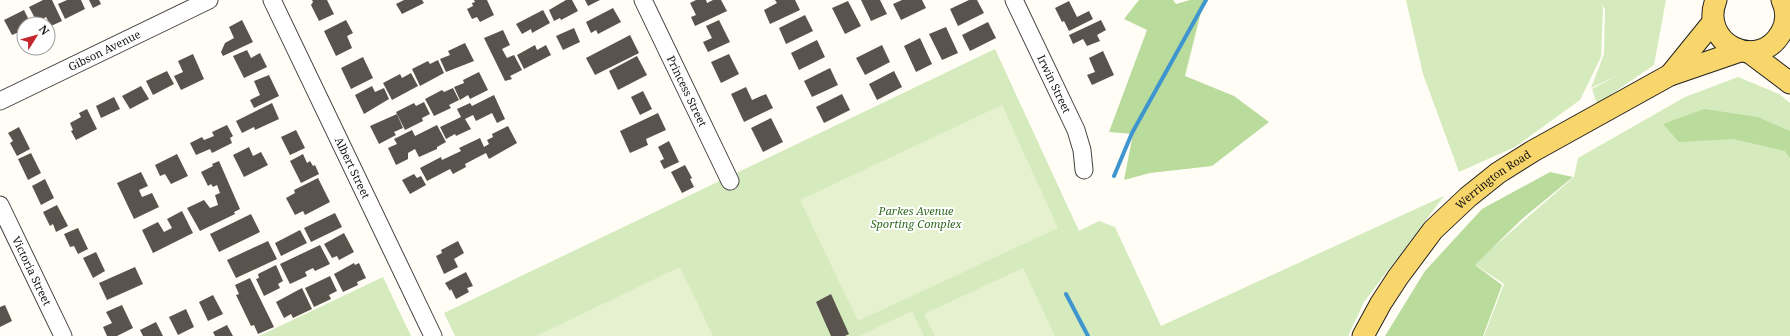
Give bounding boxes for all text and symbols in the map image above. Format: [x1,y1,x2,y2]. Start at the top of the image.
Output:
north arrow [16,16,56,56]
text: N [36,22,53,38]
street label: Gibson Avenue [65,26,143,74]
street label: Irwin Street [1034,52,1075,115]
street label: Princess Street [664,53,711,129]
street label: Albert Street [332,134,374,201]
street label: Werrington Road [1452,146,1534,212]
park label: Parkes Avenue Sporting Complex [871,203,962,231]
street label: Victoria Street [9,233,55,308]

